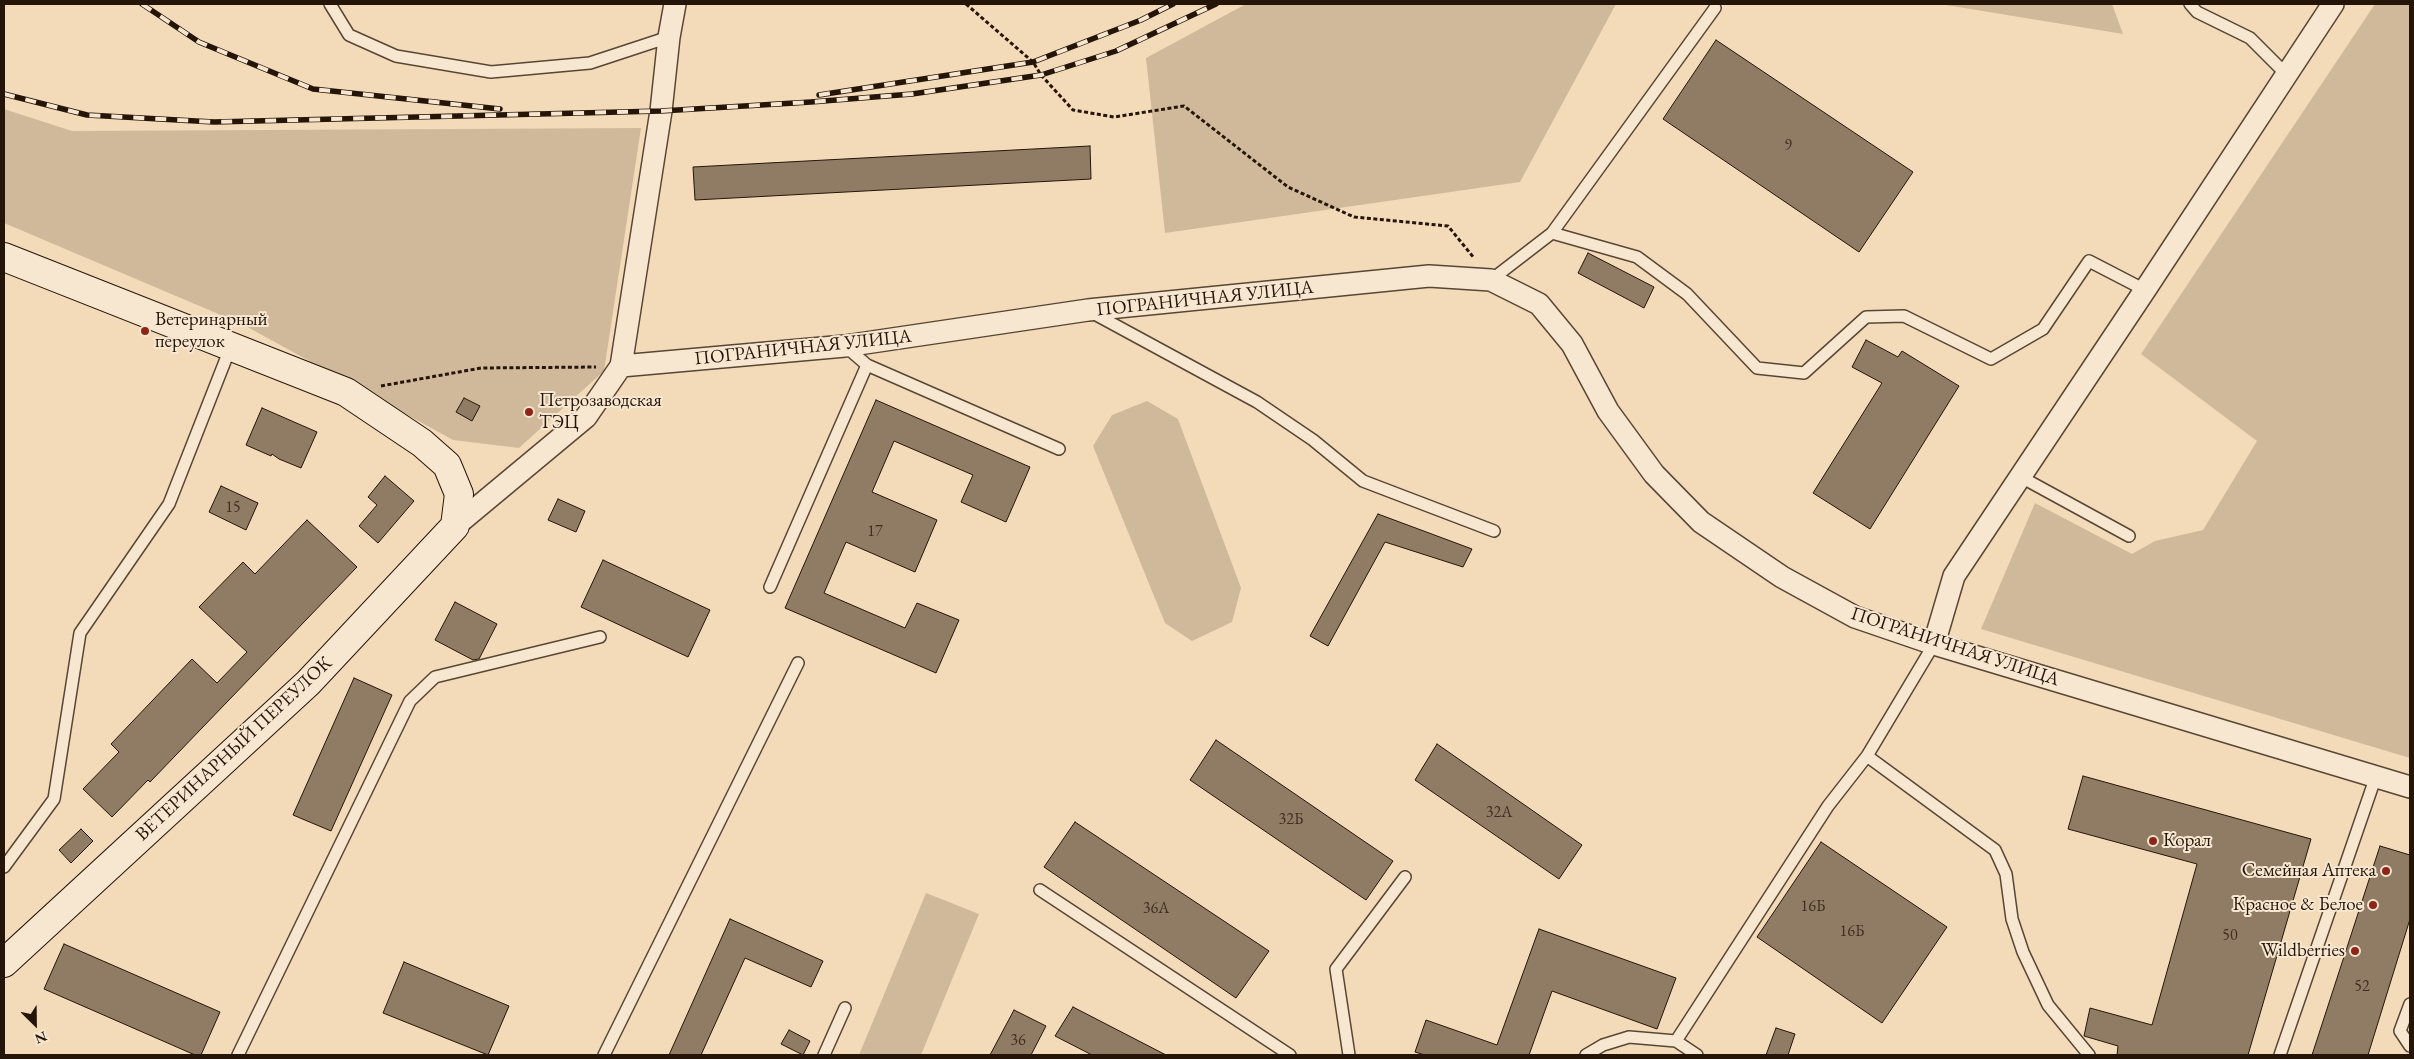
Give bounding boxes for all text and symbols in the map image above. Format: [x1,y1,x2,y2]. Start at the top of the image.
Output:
house number: 9 [1784,136,1792,156]
street label: ПОГРАНИЧНАЯ УЛИЦА [1095,276,1315,322]
place label: Ветеринарный переулок [155,309,268,353]
marker: Ветеринарный переулок [139,325,151,337]
street label: ПОГРАНИЧНАЯ УЛИЦА [693,325,913,371]
place label: Петрозаводская ТЭЦ [539,390,662,434]
marker: Петрозаводская ТЭЦ [523,406,535,418]
house number: 15 [225,498,241,518]
house number: 17 [867,522,883,542]
street label: ПОГРАНИЧНАЯ УЛИЦА [1848,602,2062,692]
street label: ВЕТЕРИНАРНЫЙ ПЕРЕУЛОК [131,652,337,846]
house number: 32А [1486,803,1512,823]
house number: 32Б [1279,810,1303,830]
place label: Корал [2163,830,2211,852]
marker: Корал [2147,835,2159,847]
place label: Семейная Аптека [2242,860,2376,882]
marker: Семейная Аптека [2380,865,2392,877]
place label: Красное & Белое [2233,894,2363,916]
house number: 16Б [1801,897,1825,917]
house number: 36А [1143,899,1169,919]
marker: Красное & Белое [2367,899,2379,911]
house number: 16Б [1840,922,1864,942]
house number: 50 [2222,926,2238,946]
place label: Wildberries [2261,940,2345,962]
marker: Wildberries [2349,945,2361,957]
house number: 52 [2354,977,2370,997]
north arrow [10,999,60,1049]
text: N [32,1027,50,1048]
house number: 36 [1010,1031,1026,1051]

